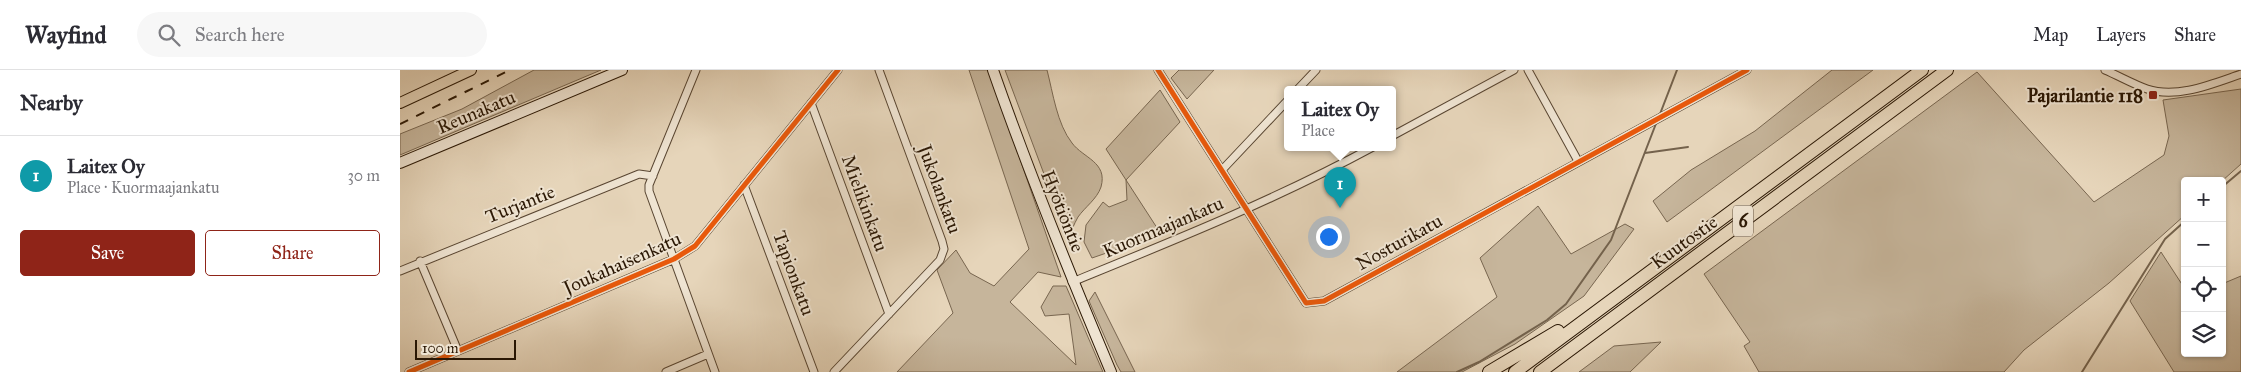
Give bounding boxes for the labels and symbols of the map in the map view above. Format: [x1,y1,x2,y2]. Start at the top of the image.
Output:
place label: Pajarilantie 118 [2027,84,2143,108]
street label: Reunakatu [433,85,519,139]
marker: Pajarilantie 118 [2147,89,2159,101]
street label: Jukolankatu [912,140,967,237]
street label: Mielikinkatu [837,152,893,254]
street label: Hyötiöntie [1036,167,1090,255]
pin: 1 [1324,167,1356,208]
street label: Turjantie [482,180,558,228]
street label: Kuormaajankatu [1099,191,1227,263]
road number: 6 [1733,206,1753,236]
street label: Nosturikatu [1352,209,1446,275]
street label: Kuutostie [1646,210,1722,274]
your location [1316,224,1342,250]
street label: Joukahaisenkatu [558,227,685,301]
street label: Tapionkatu [768,228,820,318]
scale bar [415,337,516,360]

